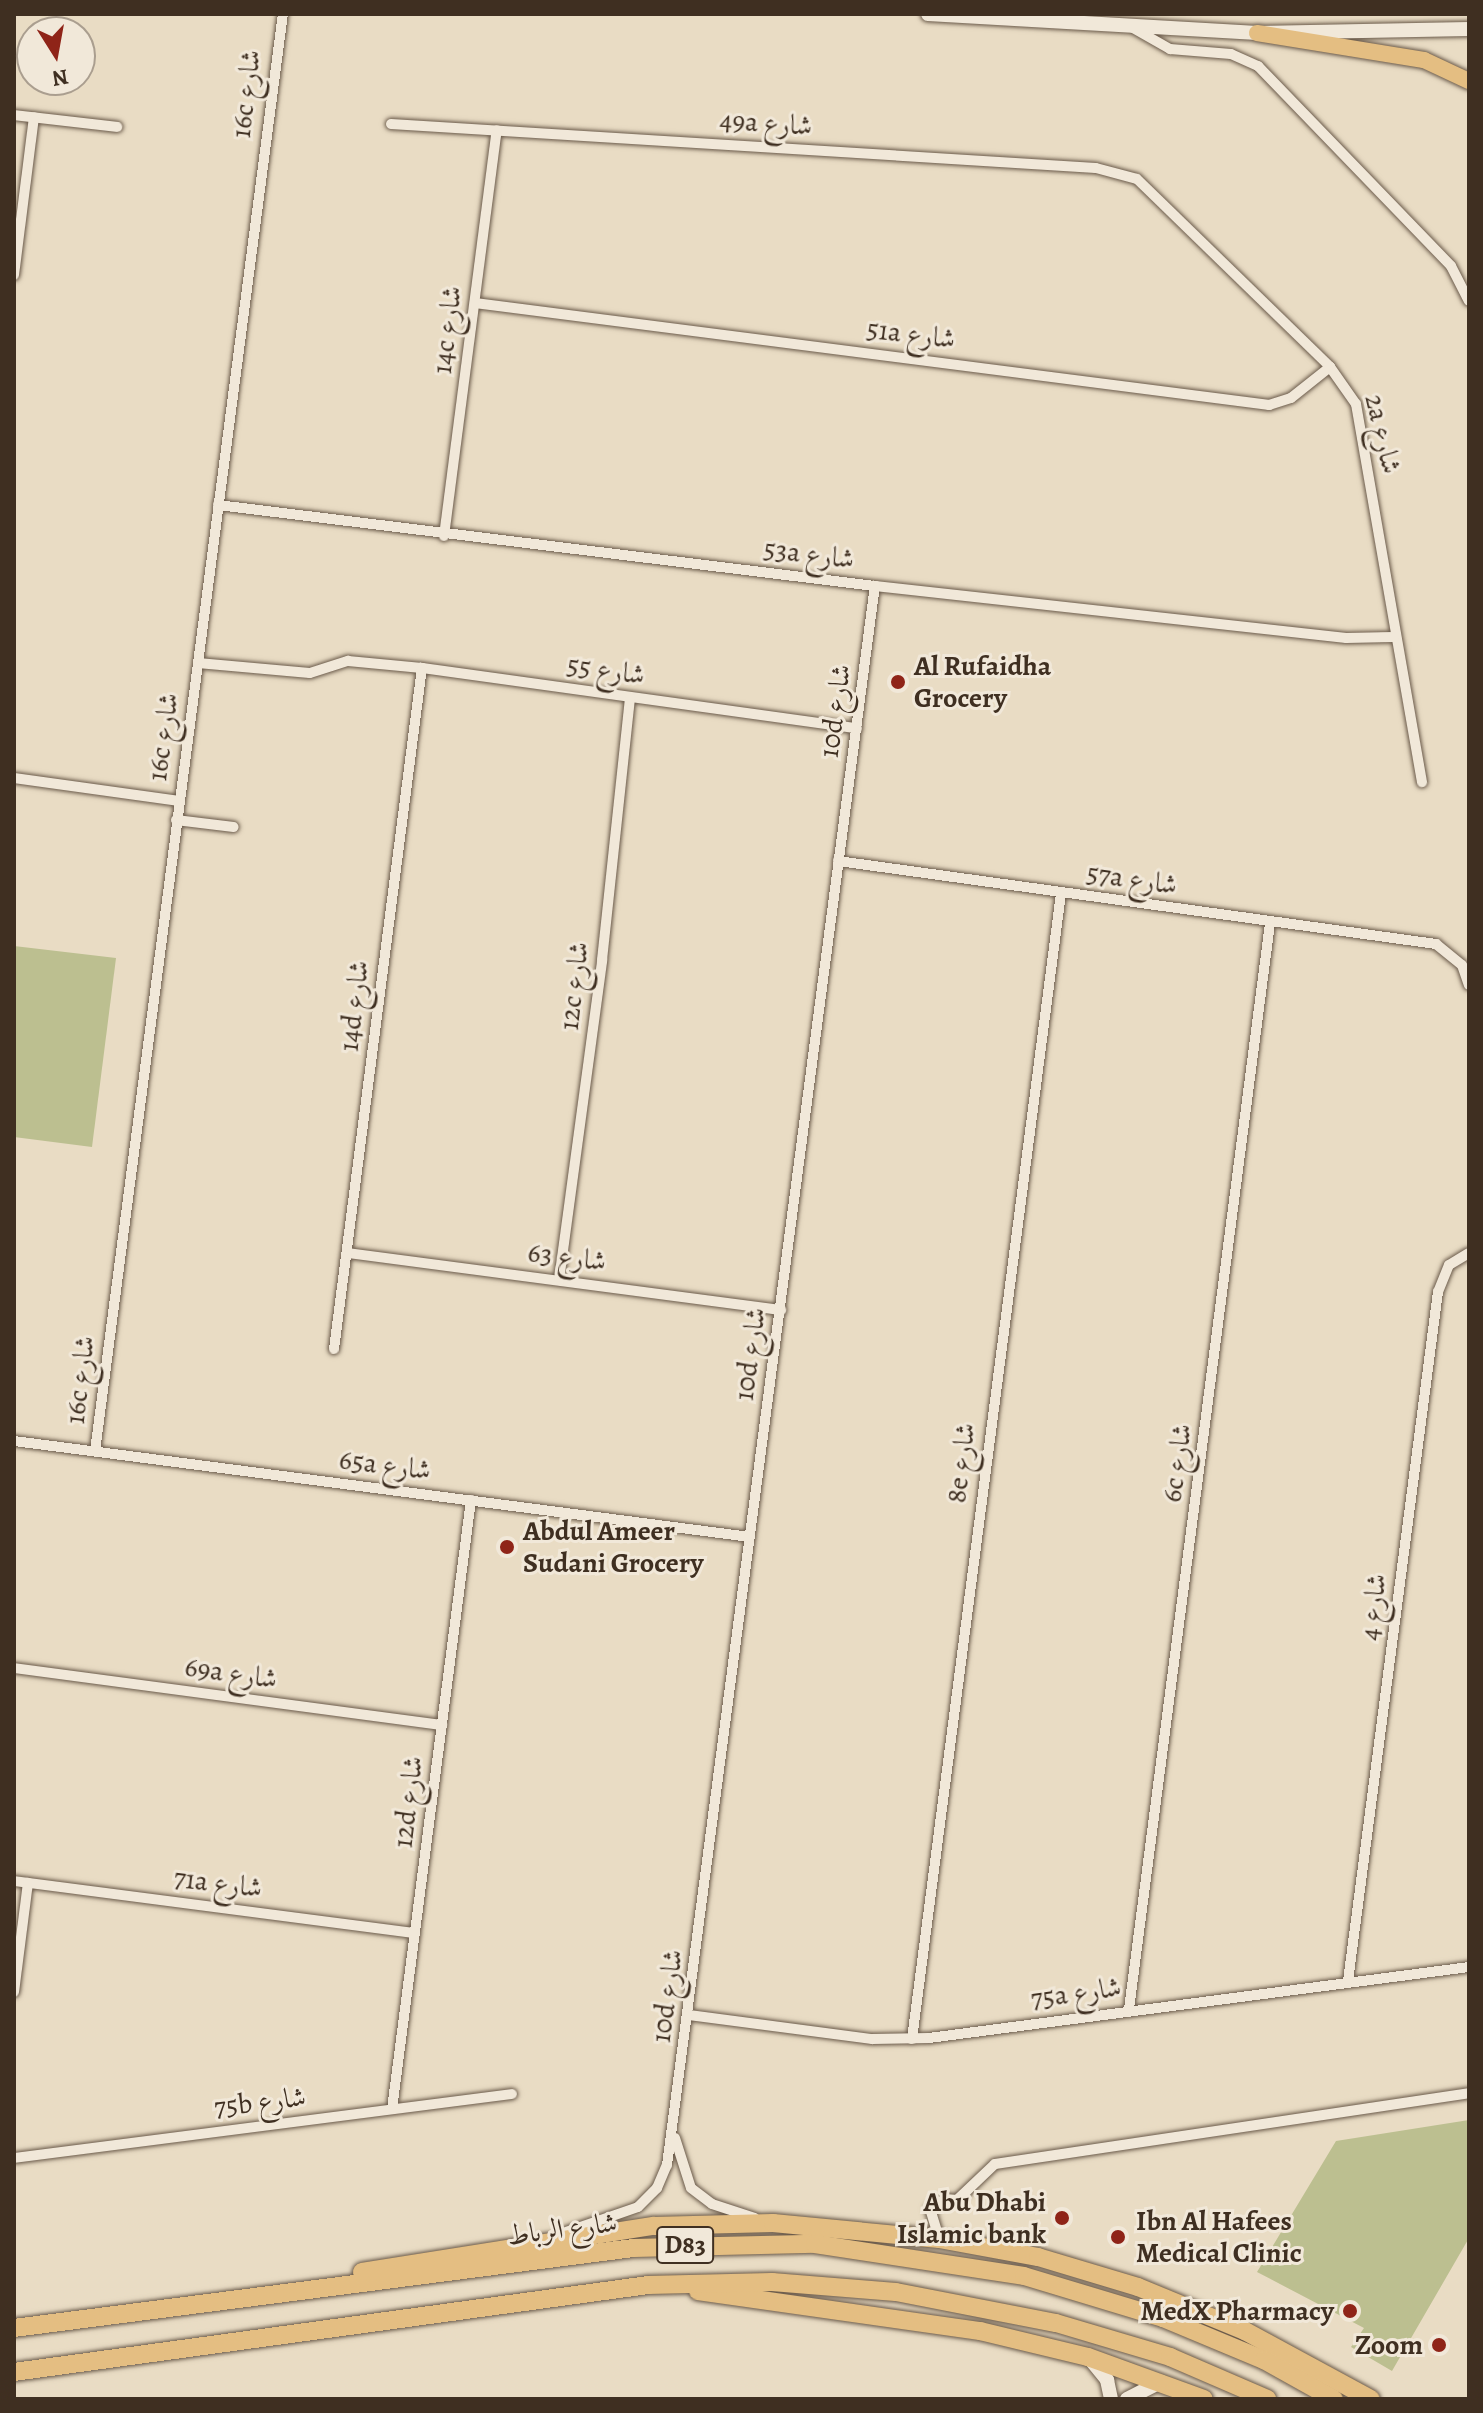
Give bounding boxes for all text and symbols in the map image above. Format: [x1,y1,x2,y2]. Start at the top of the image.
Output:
north arrow [16,16,96,96]
street label: 16c شارع [224,48,268,140]
text: N [49,61,71,94]
street label: 49a شارع [719,103,813,143]
street label: 14c شارع [425,284,469,376]
street label: 51a شارع [865,312,957,356]
street label: 2a شارع [1358,391,1408,477]
street label: 53a شارع [762,532,856,576]
street label: شارع 55 [565,648,647,692]
place label: Al Rufaidha Grocery [914,649,1051,715]
street label: 10d شارع [812,662,858,760]
marker: Al Rufaidha Grocery [889,673,907,691]
street label: 16c شارع [140,691,186,783]
street label: 57a شارع [1085,856,1179,902]
street label: 12c شارع [552,940,596,1032]
street label: 14d شارع [332,959,376,1053]
street label: شارع 63 [526,1236,608,1278]
street label: 10d شارع [727,1305,773,1403]
street label: 16c شارع [58,1334,102,1426]
street label: 8e شارع [939,1421,983,1505]
street label: 6c شارع [1155,1422,1199,1504]
street label: 65a شارع [337,1443,433,1487]
place label: Abdul Ameer Sudani Grocery [523,1514,704,1580]
marker: Abdul Ameer Sudani Grocery [498,1538,516,1556]
street label: شارع 4 [1352,1572,1394,1642]
street label: 69a شارع [183,1650,279,1696]
street label: 12d شارع [386,1754,430,1850]
street label: 71a شارع [172,1861,264,1905]
street label: 10d شارع [644,1947,690,2045]
street label: 75a شارع [1029,1970,1123,2016]
street label: 75b شارع [212,2080,308,2124]
place label: Abu Dhabi Islamic bank [897,2185,1046,2251]
place label: Ibn Al Hafees Medical Clinic [1136,2204,1302,2270]
street label: شارع الرباط [505,2206,619,2252]
marker: Abu Dhabi Islamic bank [1053,2209,1071,2227]
road number: D83 [655,2223,715,2267]
marker: Ibn Al Hafees Medical Clinic [1107,2226,1129,2248]
place label: MedX Pharmacy [1141,2294,1334,2328]
marker: MedX Pharmacy [1341,2302,1359,2320]
place label: Zoom [1355,2328,1423,2362]
marker: Zoom [1430,2336,1448,2354]

